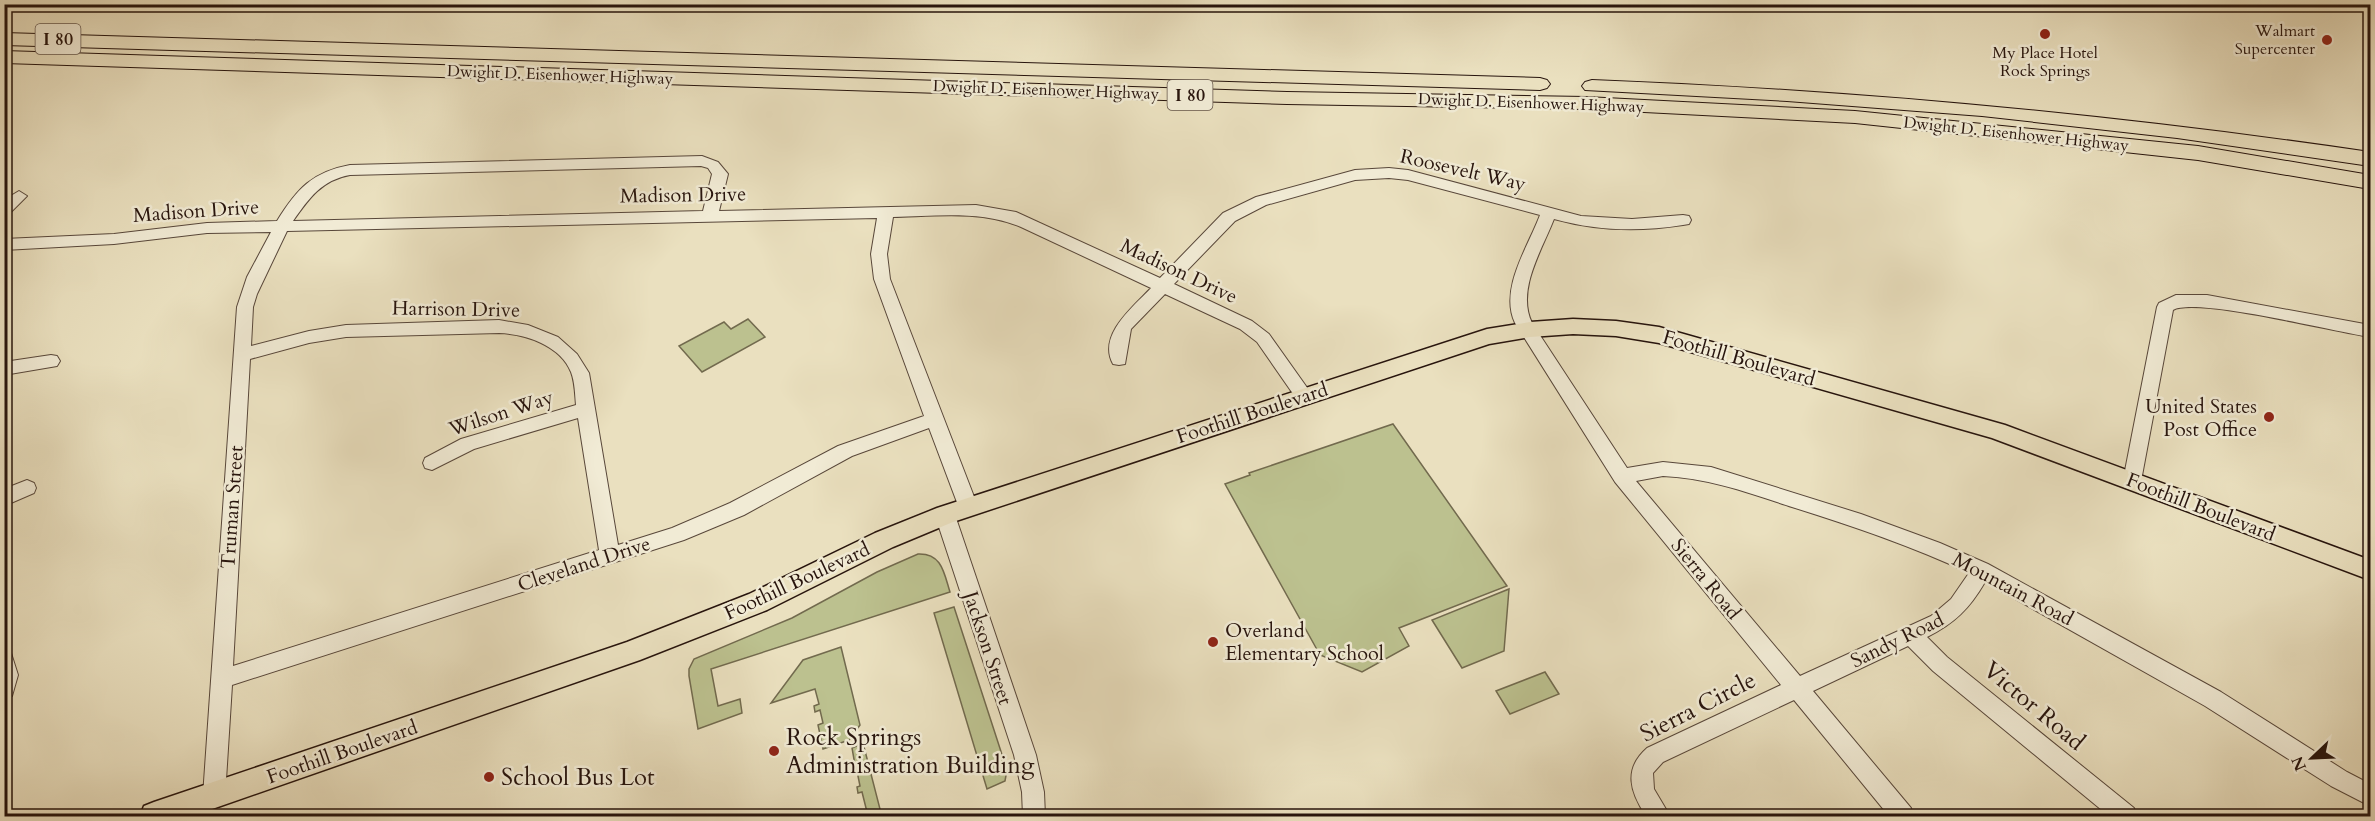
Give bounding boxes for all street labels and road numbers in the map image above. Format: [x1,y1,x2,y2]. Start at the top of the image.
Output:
road number: I 80 [36,24,80,54]
street label: Dwight D. Eisenhower Highway [447,60,674,90]
street label: Dwight D. Eisenhower Highway [933,75,1160,105]
road number: I 80 [1168,80,1212,110]
street label: Dwight D. Eisenhower Highway [1418,88,1645,118]
street label: Dwight D. Eisenhower Highway [1902,111,2130,157]
street label: Roosevelt Way [1397,142,1529,198]
street label: Madison Drive [620,180,746,210]
street label: Madison Drive [132,193,260,229]
street label: Madison Drive [1116,232,1242,310]
street label: Harrison Drive [392,294,520,324]
street label: Foothill Boulevard [1659,323,1819,393]
street label: Foothill Boulevard [1173,376,1332,450]
street label: Wilson Way [444,383,557,443]
street label: Truman Street [214,444,250,569]
street label: Foothill Boulevard [2123,466,2280,548]
street label: Cleveland Drive [514,530,654,598]
street label: Sierra Road [1665,533,1747,626]
street label: Foothill Boulevard [720,535,875,627]
street label: Mountain Road [1948,546,2078,632]
street label: Jackson Street [956,585,1019,709]
street label: Sandy Road [1846,606,1948,674]
street label: Victor Road [1976,654,2092,759]
street label: Sierra Circle [1634,664,1762,750]
street label: Foothill Boulevard [263,713,421,790]

